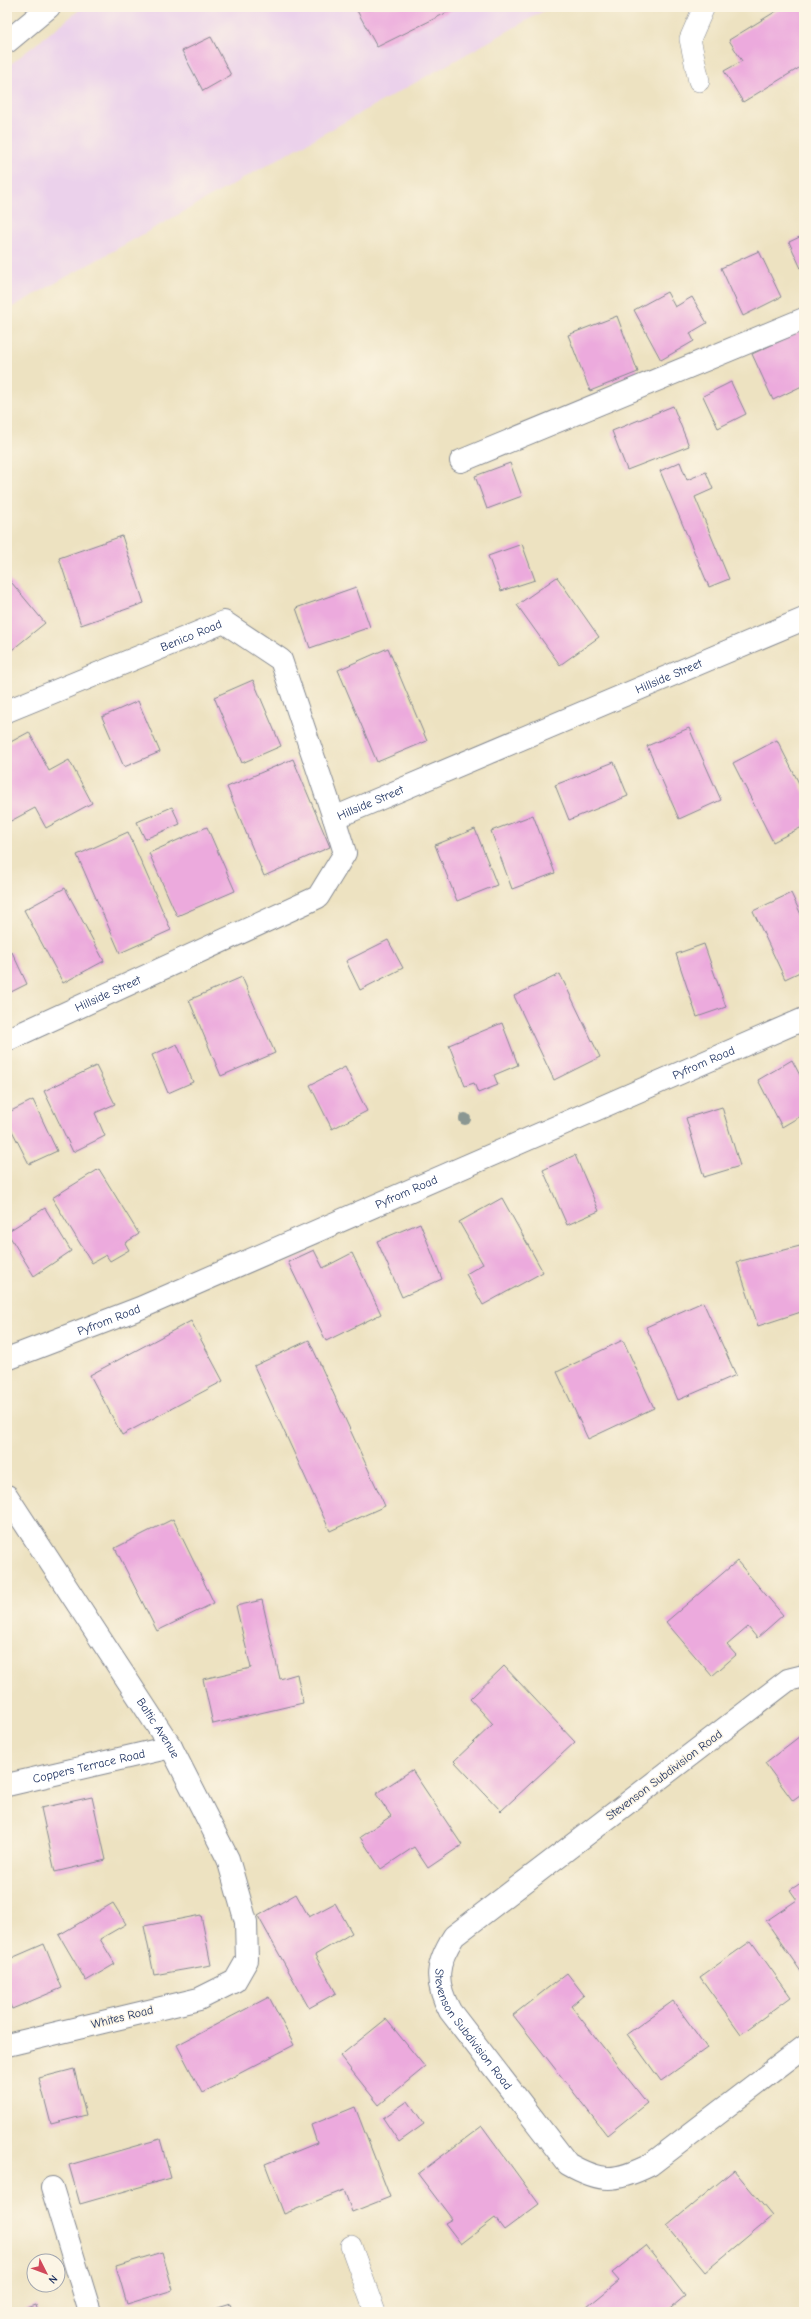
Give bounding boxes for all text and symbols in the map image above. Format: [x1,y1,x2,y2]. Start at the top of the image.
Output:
street label: Benico Road [158,617,224,654]
street label: Hillside Street [633,656,705,697]
street label: Hillside Street [335,782,406,823]
street label: Hillside Street [73,972,144,1015]
street label: Pyfrom Road [670,1043,737,1082]
street label: Pyfrom Road [373,1172,440,1212]
street label: Pyfrom Road [75,1302,142,1338]
street label: Baltic Avenue [134,1695,183,1761]
street label: Stevenson Subdivision Road [603,1727,725,1823]
street label: Coppers Terrace Road [31,1746,146,1786]
street label: Stevenson Subdivision Road [432,1968,515,2092]
street label: Whites Road [89,2003,155,2031]
north arrow [26,2253,66,2293]
text: N [46,2272,60,2286]

